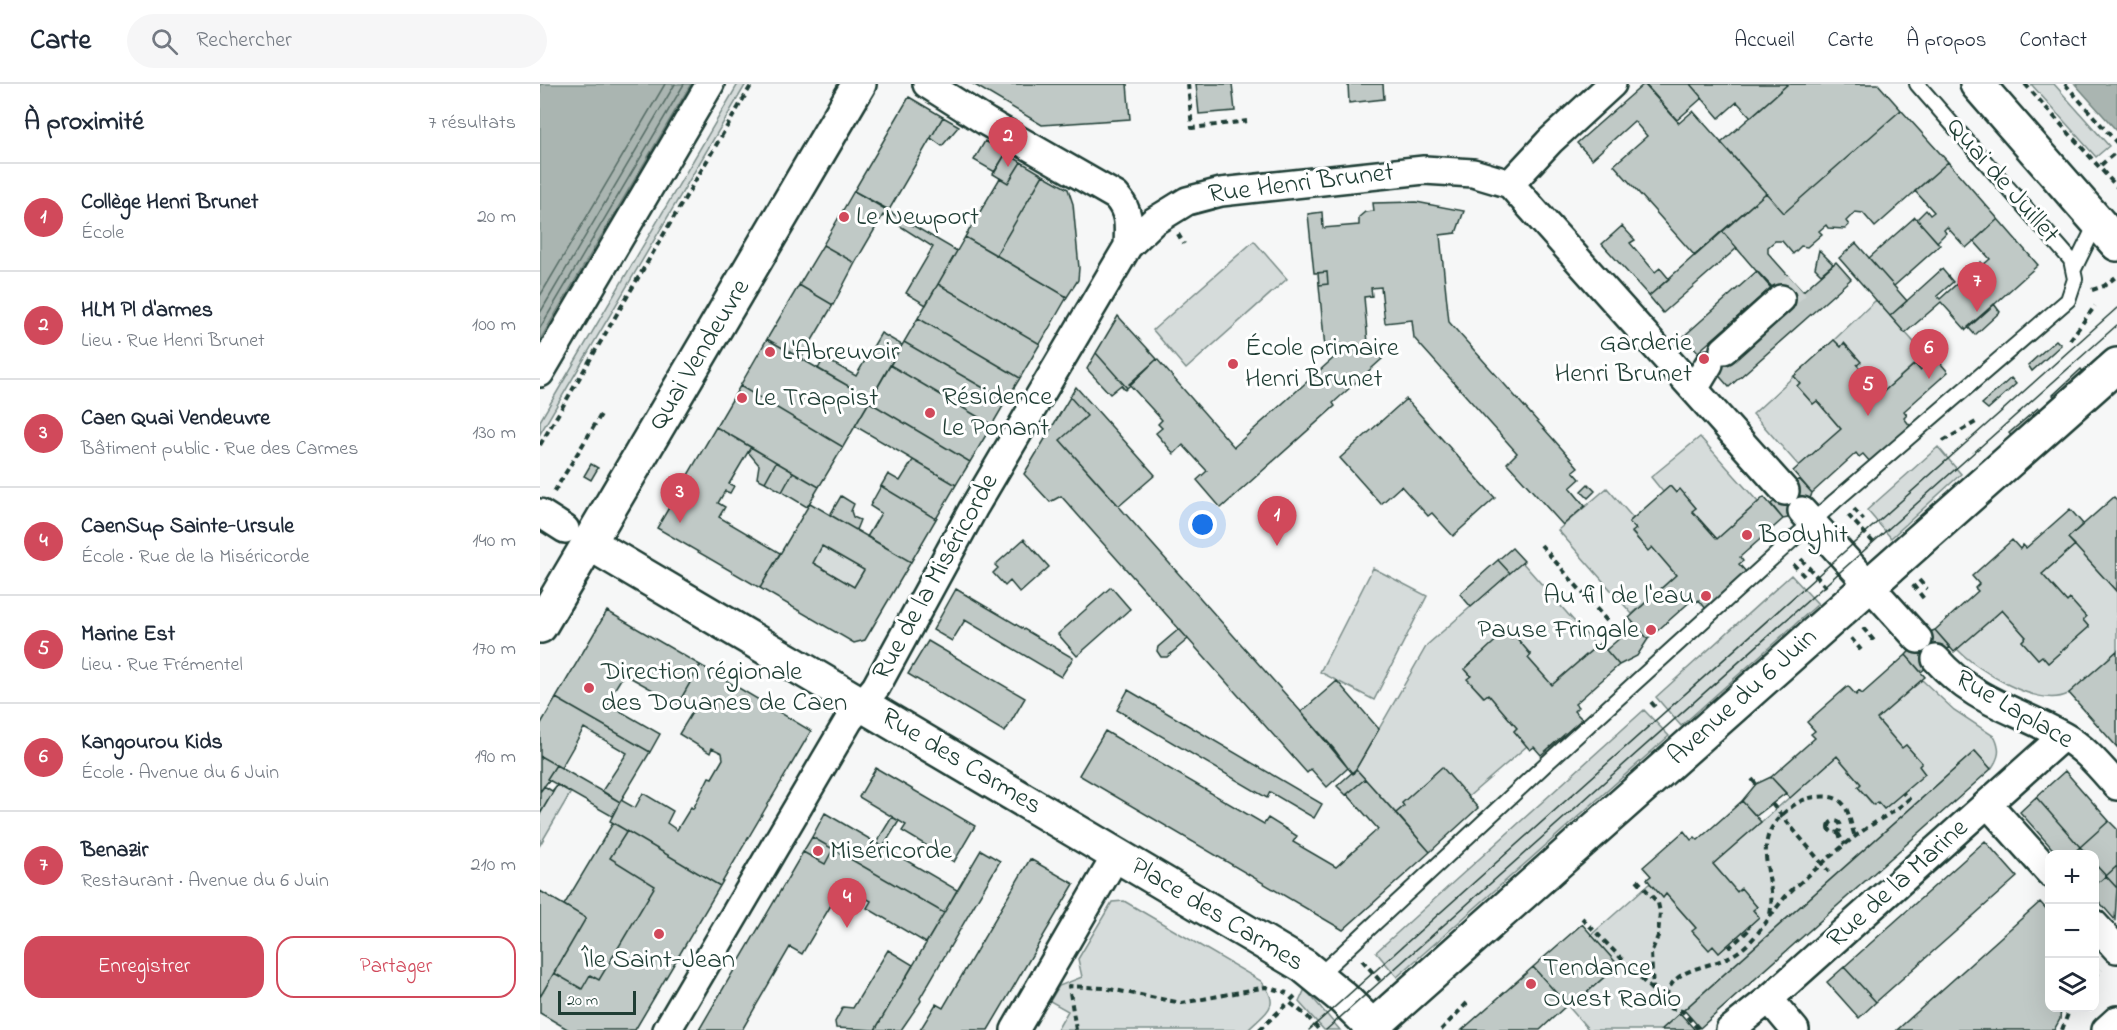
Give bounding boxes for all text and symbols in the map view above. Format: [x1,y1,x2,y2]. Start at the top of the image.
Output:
search box [127,14,547,68]
text: Carte [30,21,91,62]
icon: search [148,25,181,58]
text: Rechercher [196,25,292,57]
text: Accueil [1734,26,1795,56]
text: Carte [1828,26,1873,56]
text: À propos [1906,26,1986,56]
text: Contact [2019,26,2087,56]
text: À proximité [24,104,144,142]
text: 7 résultats [428,109,516,138]
street label: Quai de Juillet [1936,109,2068,253]
pin: 2 [988,118,1028,167]
street label: Rue Henri Brunet [1206,153,1396,215]
text: Collège Henri Brunet [81,187,258,219]
place label: Le Newport [856,198,979,237]
text: 1 [40,203,47,232]
text: 20 m [477,203,516,232]
marker: Le Newport [837,210,851,224]
text: École [81,219,124,248]
pin: 7 [1958,262,1996,312]
street label: Quai Vendeuvre [639,271,761,438]
text: HLM Pl d'armes [81,295,213,327]
text: 2 [39,311,48,340]
text: 100 m [472,311,516,340]
place label: Garderie Henri Brunet [1555,324,1693,394]
text: Lieu · Rue Henri Brunet [81,327,265,356]
place label: École primaire Henri Brunet [1245,329,1400,399]
pin: 6 [1910,330,1948,379]
place label: L'Abreuvoir [782,333,900,372]
marker: L'Abreuvoir [763,345,777,359]
marker: Garderie Henri Brunet [1697,352,1711,366]
marker: École primaire Henri Brunet [1226,357,1240,371]
pin: 5 [1848,366,1888,416]
place label: Résidence Le Ponant [942,378,1053,448]
place label: Le Trappist [754,379,878,418]
marker: Le Trappist [735,391,749,405]
text: Caen Quai Vendeuvre [81,403,270,435]
marker: Résidence Le Ponant [923,406,937,420]
text: 3 [39,419,48,448]
text: 130 m [472,419,516,448]
text: Bâtiment public · Rue des Carmes [81,435,358,464]
street label: Rue de la Miséricorde [863,466,1009,687]
pin: 3 [660,474,700,523]
pin: 1 [1258,496,1296,546]
your location [1188,510,1217,539]
text: CaenSup Sainte-Ursule [81,511,294,543]
place label: Bodyhit [1758,516,1848,555]
text: 4 [39,527,48,556]
text: 140 m [472,527,516,556]
marker: Bodyhit [1740,528,1754,542]
text: École · Rue de la Miséricorde [81,543,310,572]
place label: Au fil de l'eau [1543,577,1694,616]
marker: Au fil de l'eau [1699,589,1713,603]
place label: Pause Fringale [1477,611,1640,650]
text: Marine Est [81,619,175,651]
street label: Avenue du 6 Juin [1659,619,1827,775]
marker: Pause Fringale [1644,623,1658,637]
text: 5 [38,635,49,664]
text: 170 m [472,635,516,664]
text: Lieu · Rue Frémentel [81,651,243,680]
place label: Direction régionale des Douanes de Caen [600,653,847,723]
street label: Rue Laplace [1948,660,2081,760]
marker: Direction régionale des Douanes de Caen [582,681,596,695]
street label: Rue des Carmes [873,699,1049,825]
text: Kangourou Kids [81,727,223,759]
text: 6 [39,743,48,772]
text: 190 m [474,743,516,772]
text: École · Avenue du 6 Juin [81,759,279,788]
street label: Rue de la Marine [1819,809,1978,958]
place label: Miséricorde [830,832,953,871]
text: Benazir [81,835,148,867]
marker: Miséricorde [811,844,825,858]
street label: Place des Carmes [1123,848,1311,982]
map controls [2045,850,2099,1012]
button: + [2045,850,2099,904]
text: 7 [39,851,48,880]
text: 210 m [471,851,516,880]
text: Restaurant · Avenue du 6 Juin [81,867,329,896]
pin: 4 [828,878,866,928]
button: − [2045,904,2099,958]
marker: Île Saint-Jean [652,927,666,941]
button: Enregistrer [24,936,264,998]
button: Partager [276,936,516,998]
place label: Île Saint-Jean [580,941,735,980]
place label: Tendance Ouest Radio [1543,949,1681,1019]
button: layers [2045,958,2099,1012]
marker: Tendance Ouest Radio [1524,977,1538,991]
scale bar [558,988,636,1016]
text: 20 m [567,989,598,1013]

